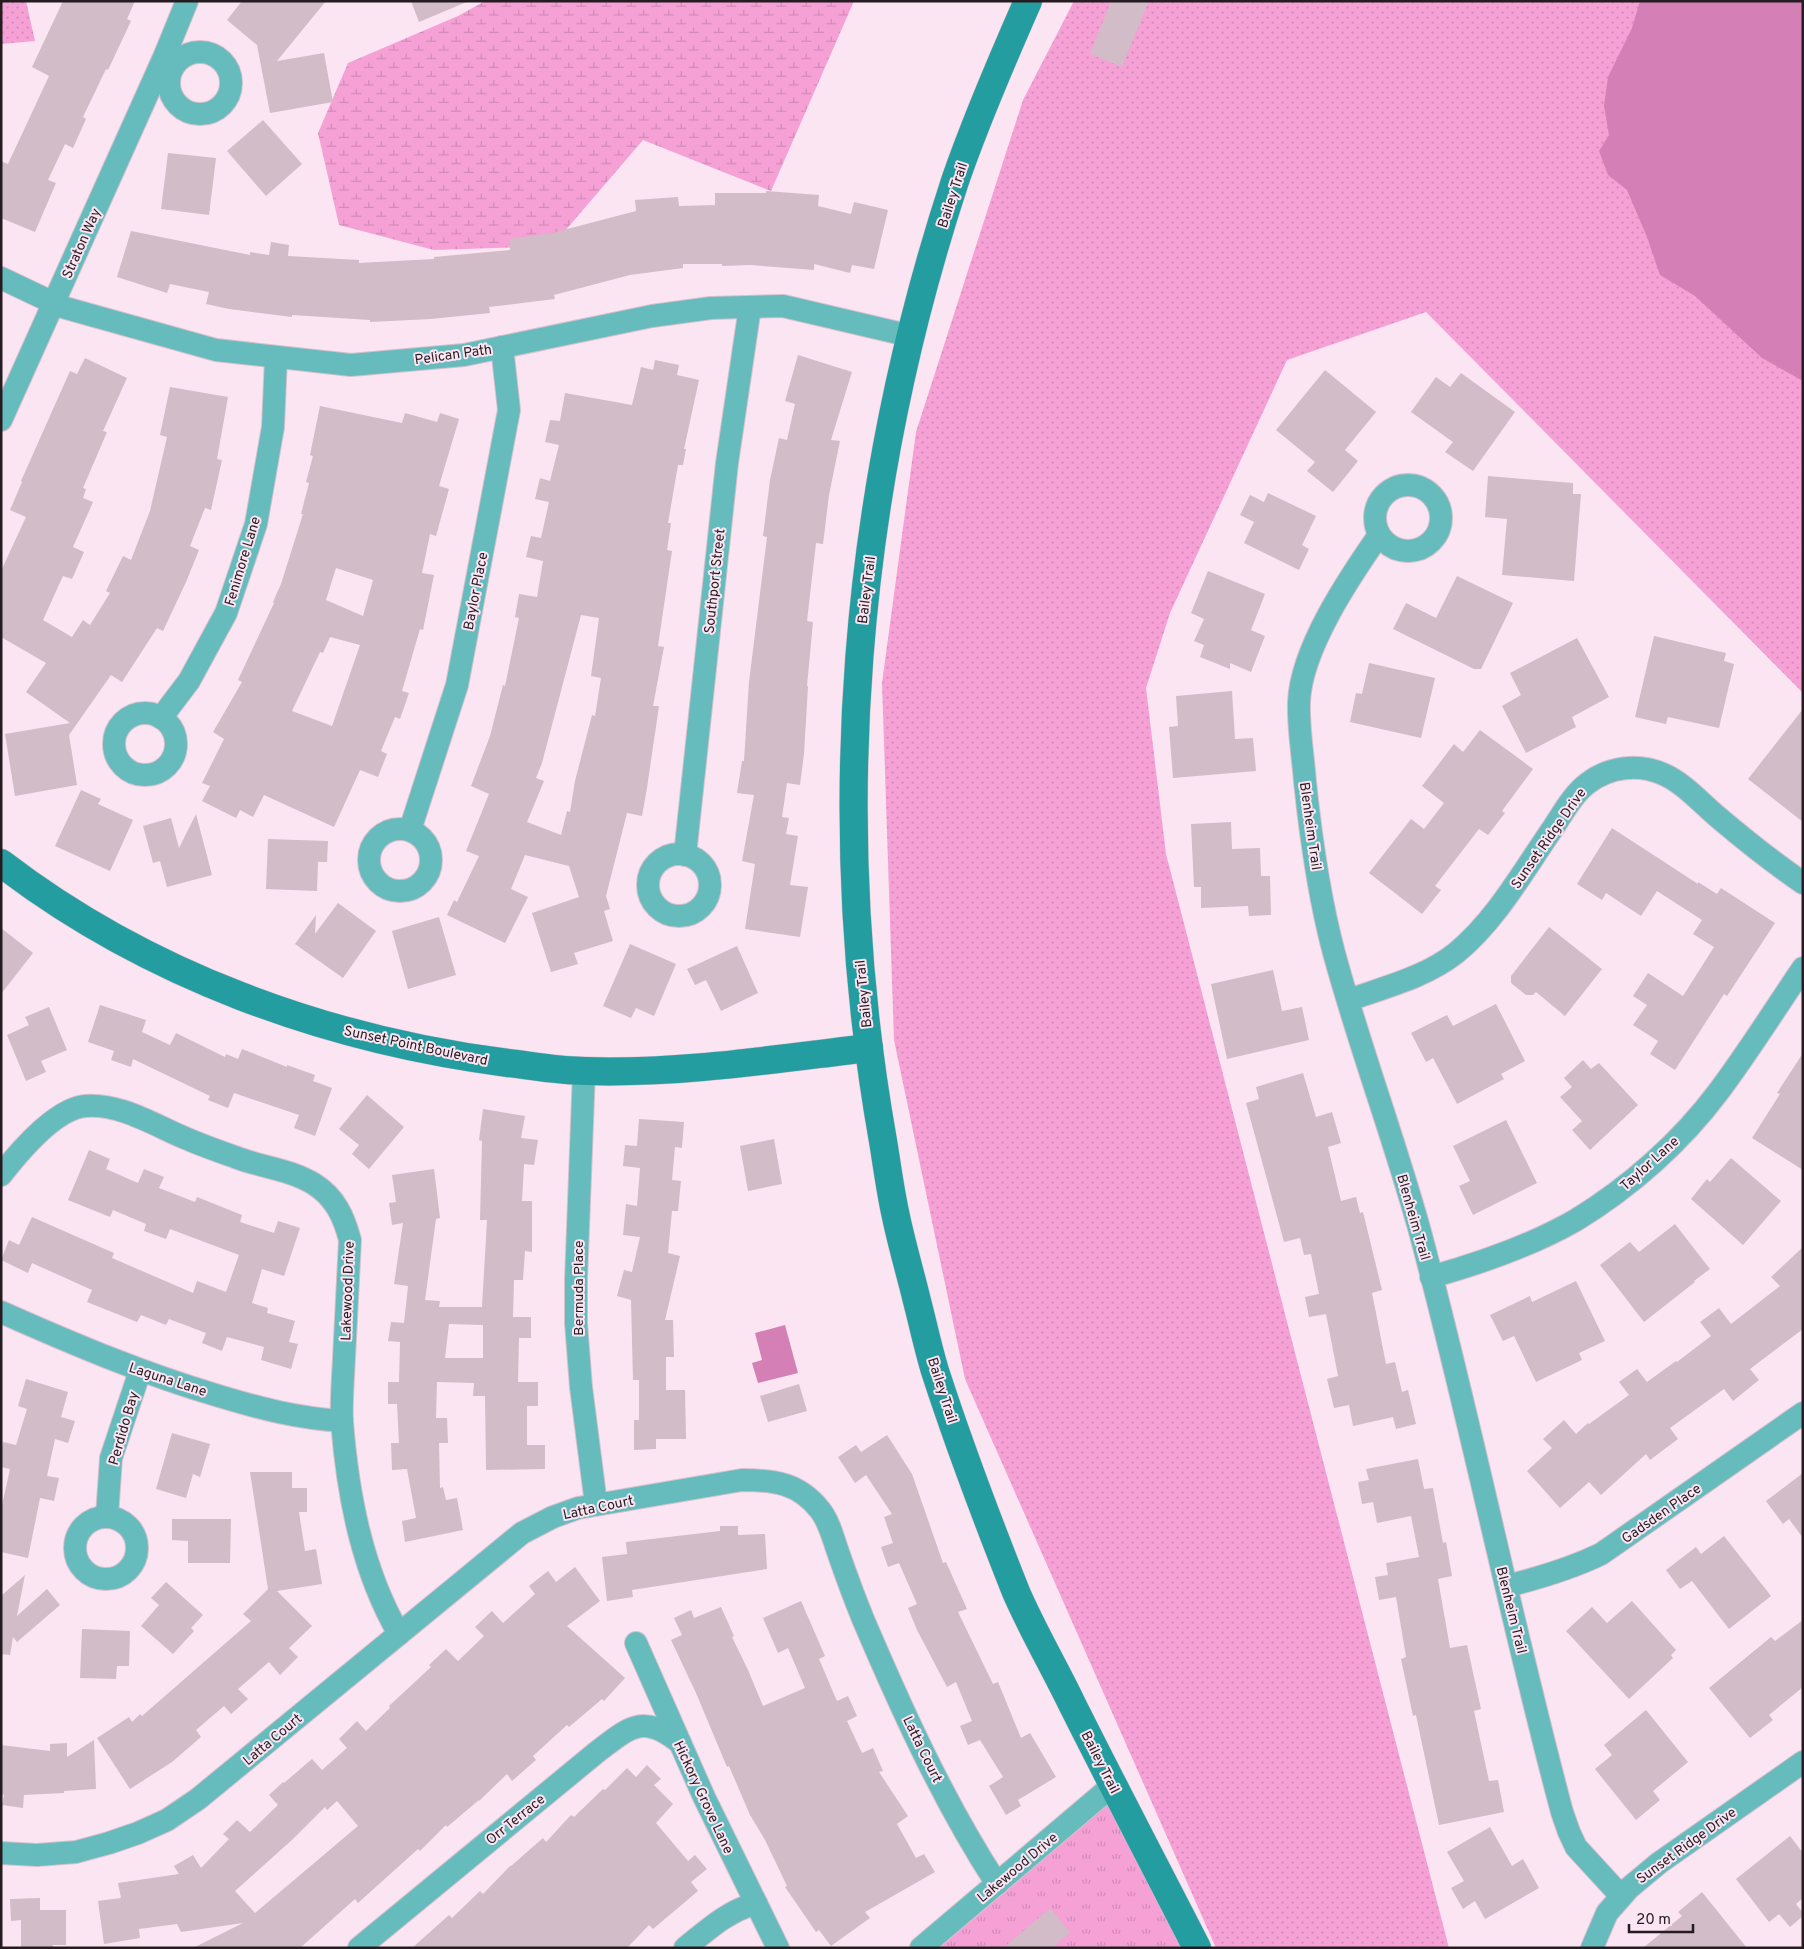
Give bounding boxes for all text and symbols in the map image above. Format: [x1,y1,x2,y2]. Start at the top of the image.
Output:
street label: Bailey Trail [935,161,972,230]
street label: Straton Way [59,206,105,281]
street label: Pelican Path [414,342,493,369]
street label: Fenimore Lane [222,515,265,608]
street label: Southport Street [702,528,729,635]
street label: Baylor Place [461,551,492,632]
street label: Bailey Trail [855,555,880,625]
street label: Blenheim Trail [1295,781,1324,871]
street label: Sunset Ridge Drive [1508,785,1590,893]
street label: Bailey Trail [852,959,876,1029]
street label: Sunset Point Boulevard [342,1023,489,1070]
street label: Taylor Lane [1617,1133,1683,1195]
street label: Blenheim Trail [1392,1172,1433,1262]
street label: Bermuda Place [571,1240,588,1336]
street label: Lakewood Drive [338,1241,359,1341]
street label: Bailey Trail [923,1356,960,1425]
street label: Laguna Lane [126,1360,209,1401]
street label: Perdido Bay [106,1390,143,1467]
street label: Gadsden Place [1619,1481,1705,1548]
street label: Latta Court [561,1493,635,1524]
street label: Blenheim Trail [1492,1565,1530,1656]
street label: Latta Court [240,1711,306,1770]
street label: Latta Court [898,1714,945,1786]
street label: Bailey Trail [1077,1729,1123,1797]
street label: Hickory Grove Lane [669,1738,736,1857]
street label: Orr Terrace [483,1791,549,1849]
street label: Sunset Ridge Drive [1634,1804,1740,1888]
street label: Lakewood Drive [974,1830,1062,1907]
scale bar [1629,1902,1693,1934]
text: 20 m [1636,1911,1671,1930]

